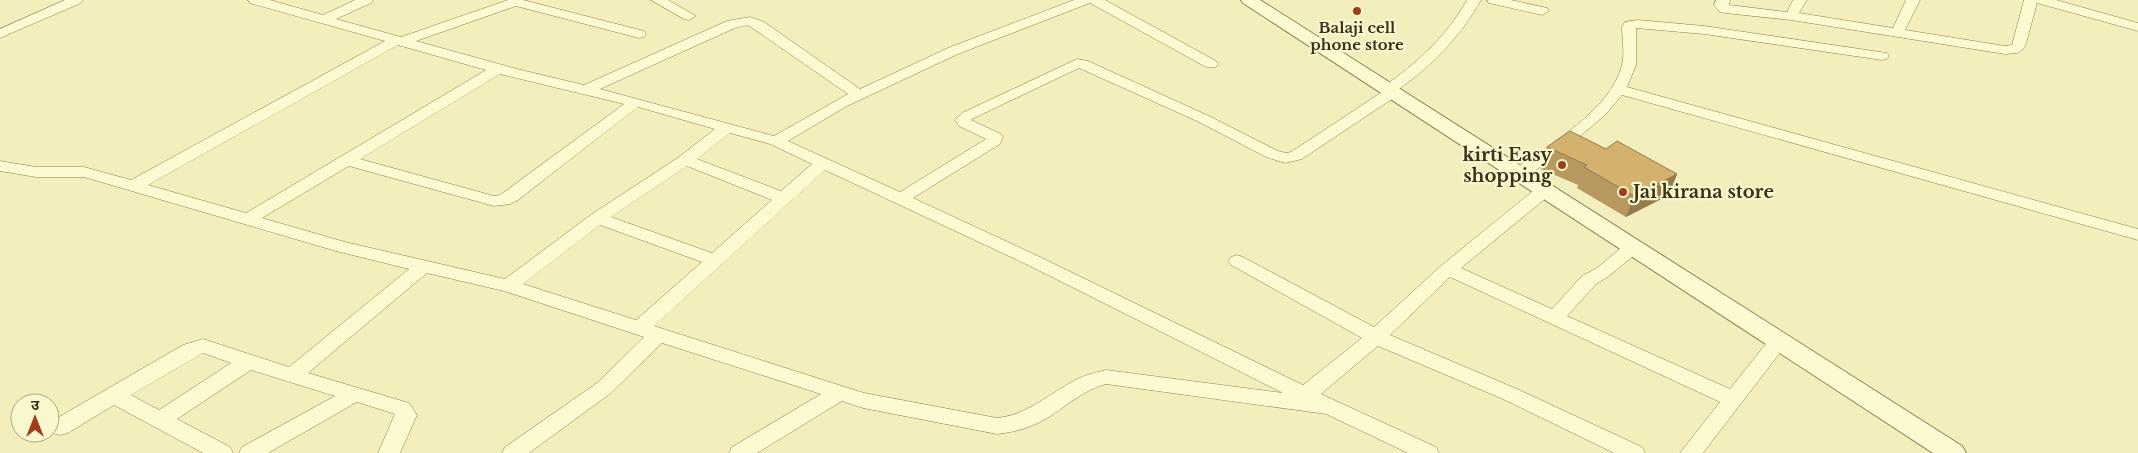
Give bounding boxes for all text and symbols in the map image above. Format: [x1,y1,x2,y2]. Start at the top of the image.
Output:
marker: Balaji cell phone store [1351,5,1363,17]
place label: Balaji cell phone store [1310,18,1404,54]
place label: kirti Easy shopping [1463,144,1553,187]
marker: kirti Easy shopping [1556,159,1568,171]
place label: Jai kirana store [1629,181,1774,203]
marker: Jai kirana store [1617,186,1629,198]
north arrow [10,393,60,443]
text: उ [31,396,40,414]

